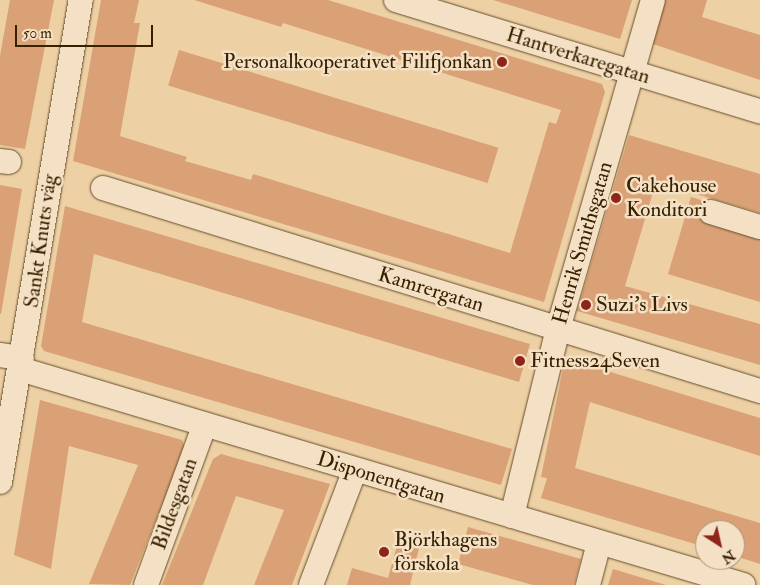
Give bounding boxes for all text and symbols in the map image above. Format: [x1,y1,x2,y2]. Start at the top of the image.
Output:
scale bar [18,15,155,47]
street label: Hantverkaregatan [503,22,653,90]
text: 50 m [23,24,52,43]
place label: Personalkooperativet Filifjonkan [223,49,492,75]
marker: Personalkooperativet Filifjonkan [496,56,508,68]
street label: Henrik Smithsgatan [548,159,618,327]
street label: Sankt Knuts väg [19,173,63,309]
place label: Cakehouse Konditori [626,173,716,223]
marker: Cakehouse Konditori [610,192,622,204]
street label: Kamrergatan [375,262,487,318]
place label: Suzi's Livs [596,292,688,318]
marker: Suzi's Livs [580,299,592,311]
place label: Fitness24Seven [530,348,660,374]
marker: Fitness24Seven [514,355,526,367]
street label: Disponentgatan [314,447,448,509]
street label: Bildesgatan [147,455,203,553]
north arrow [695,520,745,570]
place label: Björkhagens förskola [394,527,497,577]
marker: Björkhagens förskola [378,546,390,558]
text: N [718,546,738,567]

